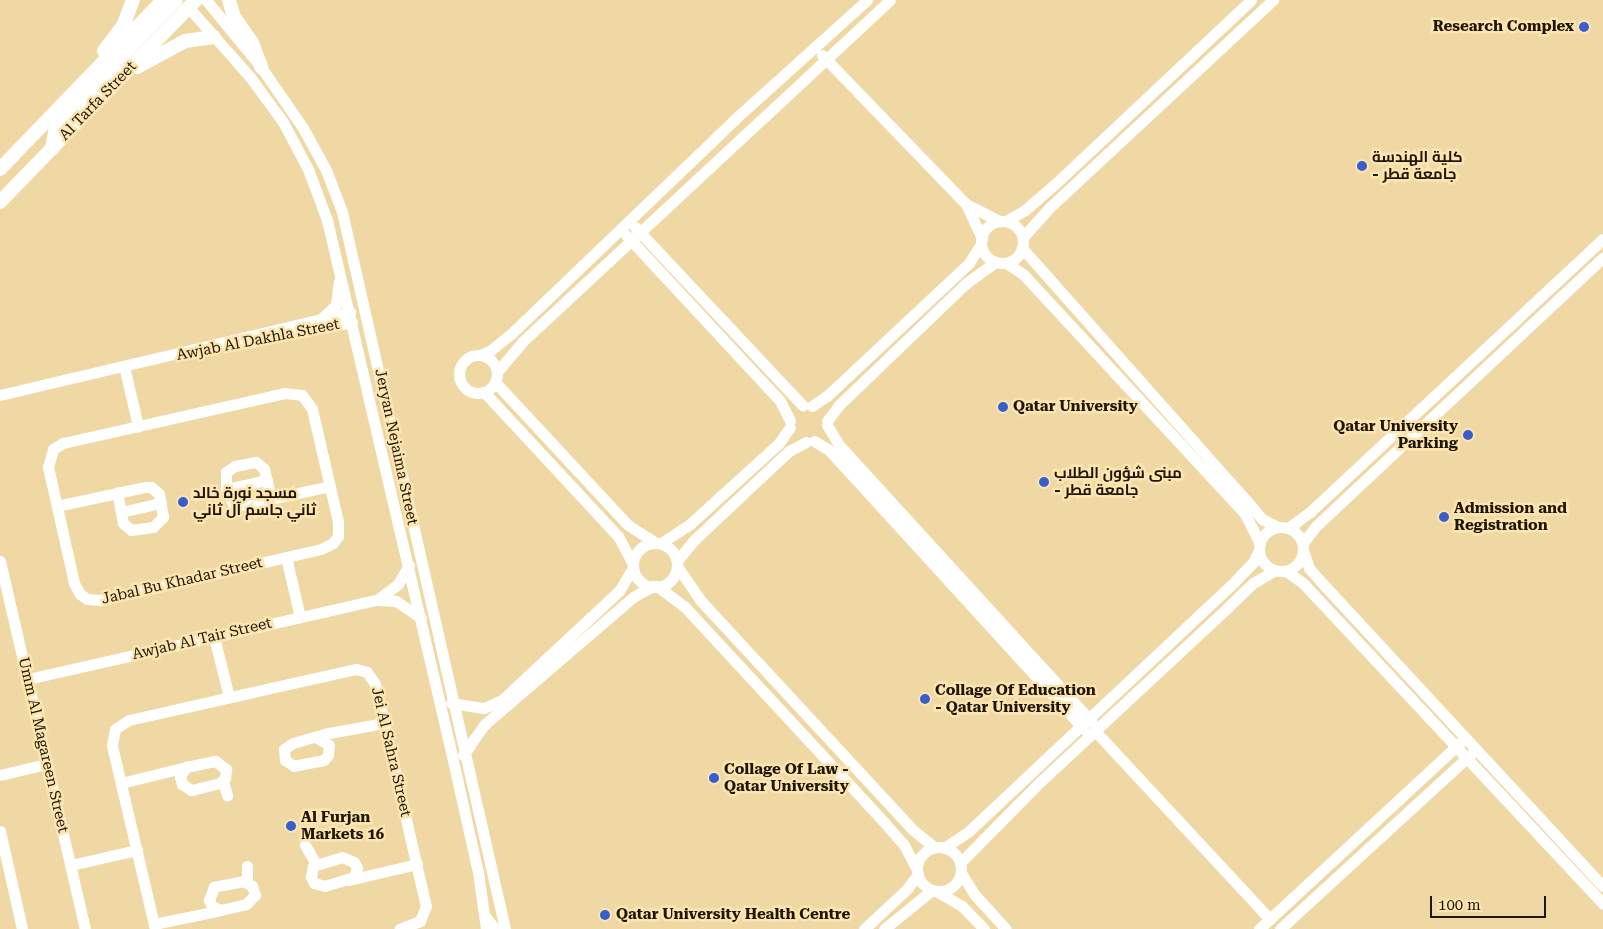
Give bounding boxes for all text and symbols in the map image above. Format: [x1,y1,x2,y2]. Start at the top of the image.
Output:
place label: Research Complex [1433,18,1574,36]
marker: Research Complex [1578,21,1590,33]
street label: Al Tarfa Street [56,58,140,144]
place label: كلية الهندسة - جامعة قطر [1372,148,1463,183]
marker: كلية الهندسة - جامعة قطر [1356,160,1368,172]
street label: Awjab Al Dakhla Street [175,315,341,365]
street label: Jeryan Nejaima Street [371,367,421,527]
place label: Qatar University [1013,398,1138,416]
marker: Qatar University [997,401,1009,413]
place label: Qatar University Parking [1333,417,1458,452]
marker: Qatar University Parking [1462,429,1474,441]
place label: مبنى شؤون الطلاب - جامعة قطر [1054,464,1182,499]
marker: مبنى شؤون الطلاب - جامعة قطر [1038,476,1050,488]
place label: مسجد نورة خالد ثاني جاسم آل ثاني [193,484,316,519]
marker: مسجد نورة خالد ثاني جاسم آل ثاني [177,496,189,508]
place label: Admission and Registration [1454,499,1567,534]
marker: Admission and Registration [1438,511,1450,523]
street label: Jabal Bu Khadar Street [100,554,264,608]
street label: Awjab Al Tair Street [131,614,273,664]
street label: Umm Al Magareen Street [14,655,72,835]
place label: Collage Of Education - Qatar University [935,681,1096,716]
street label: Jei Al Sahra Street [367,685,415,819]
marker: Collage Of Education - Qatar University [919,693,931,705]
place label: Collage Of Law - Qatar University [724,760,849,795]
marker: Collage Of Law - Qatar University [708,772,720,784]
place label: Al Furjan Markets 16 [301,808,384,843]
marker: Al Furjan Markets 16 [285,820,297,832]
scale bar [1433,886,1549,918]
text: 100 m [1438,896,1481,914]
place label: Qatar University Health Centre [616,906,850,924]
marker: Qatar University Health Centre [598,908,612,922]

